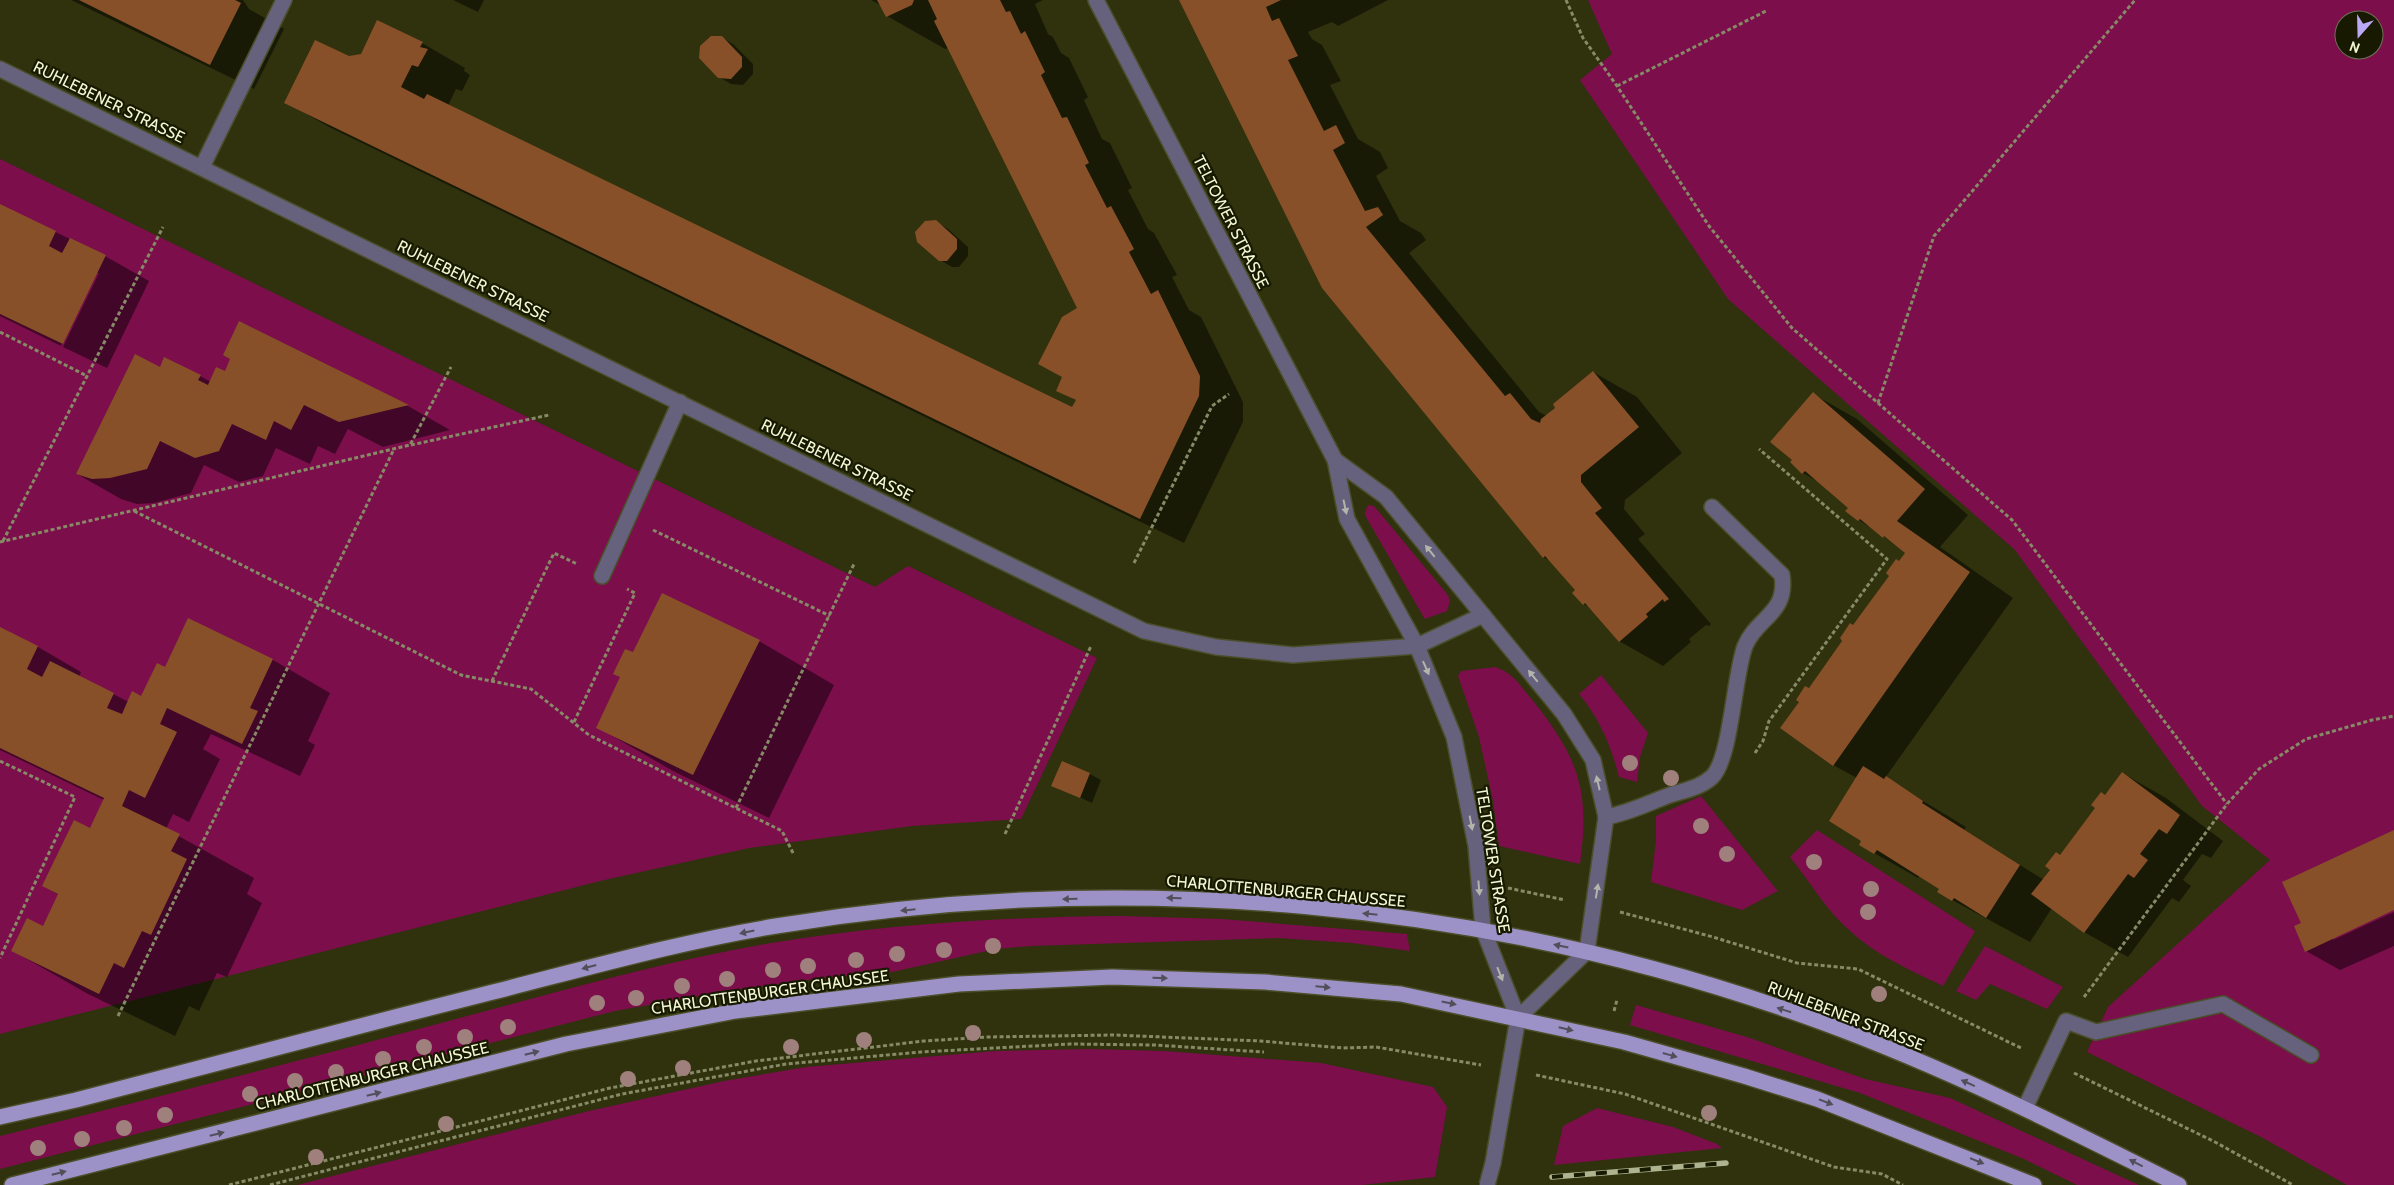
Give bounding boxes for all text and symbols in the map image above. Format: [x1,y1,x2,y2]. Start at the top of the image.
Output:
north arrow [2334,10,2384,60]
text: N [2347,37,2362,57]
street label: RUHLEBENER STRASSE [30,57,188,147]
street label: TELTOWER STRASSE [1189,152,1273,292]
street label: RUHLEBENER STRASSE [394,236,552,326]
street label: RUHLEBENER STRASSE [758,415,916,505]
one-way arrow [1341,500,1349,515]
one-way arrow [1424,545,1436,557]
one-way arrow [1423,661,1431,675]
one-way arrow [1527,671,1539,683]
one-way arrow [1594,775,1602,790]
street label: TELTOWER STRASSE [1472,786,1514,934]
one-way arrow [1468,815,1476,831]
street label: CHARLOTTENBURGER CHAUSSEE [1166,871,1406,911]
one-way arrow [1475,880,1483,896]
one-way arrow [1593,883,1601,899]
one-way arrow [1165,894,1181,902]
one-way arrow [1062,895,1078,903]
one-way arrow [900,906,916,914]
one-way arrow [1362,910,1378,918]
one-way arrow [739,928,755,936]
one-way arrow [1553,942,1568,950]
one-way arrow [581,964,596,972]
street label: CHARLOTTENBURGER CHAUSSEE [650,966,890,1018]
one-way arrow [1496,967,1504,982]
one-way arrow [1153,975,1169,983]
street label: RUHLEBENER STRASSE [1765,977,1927,1055]
one-way arrow [1315,983,1331,991]
one-way arrow [1441,999,1456,1007]
one-way arrow [1777,1006,1792,1013]
one-way arrow [1558,1025,1573,1033]
street label: CHARLOTTENBURGER CHAUSSEE [253,1038,491,1114]
one-way arrow [524,1049,539,1057]
one-way arrow [1663,1052,1678,1060]
one-way arrow [1961,1078,1975,1086]
one-way arrow [367,1089,382,1097]
one-way arrow [1819,1099,1833,1107]
one-way arrow [209,1130,224,1138]
one-way arrow [1970,1158,1984,1166]
one-way arrow [2128,1159,2143,1167]
one-way arrow [52,1169,67,1177]

